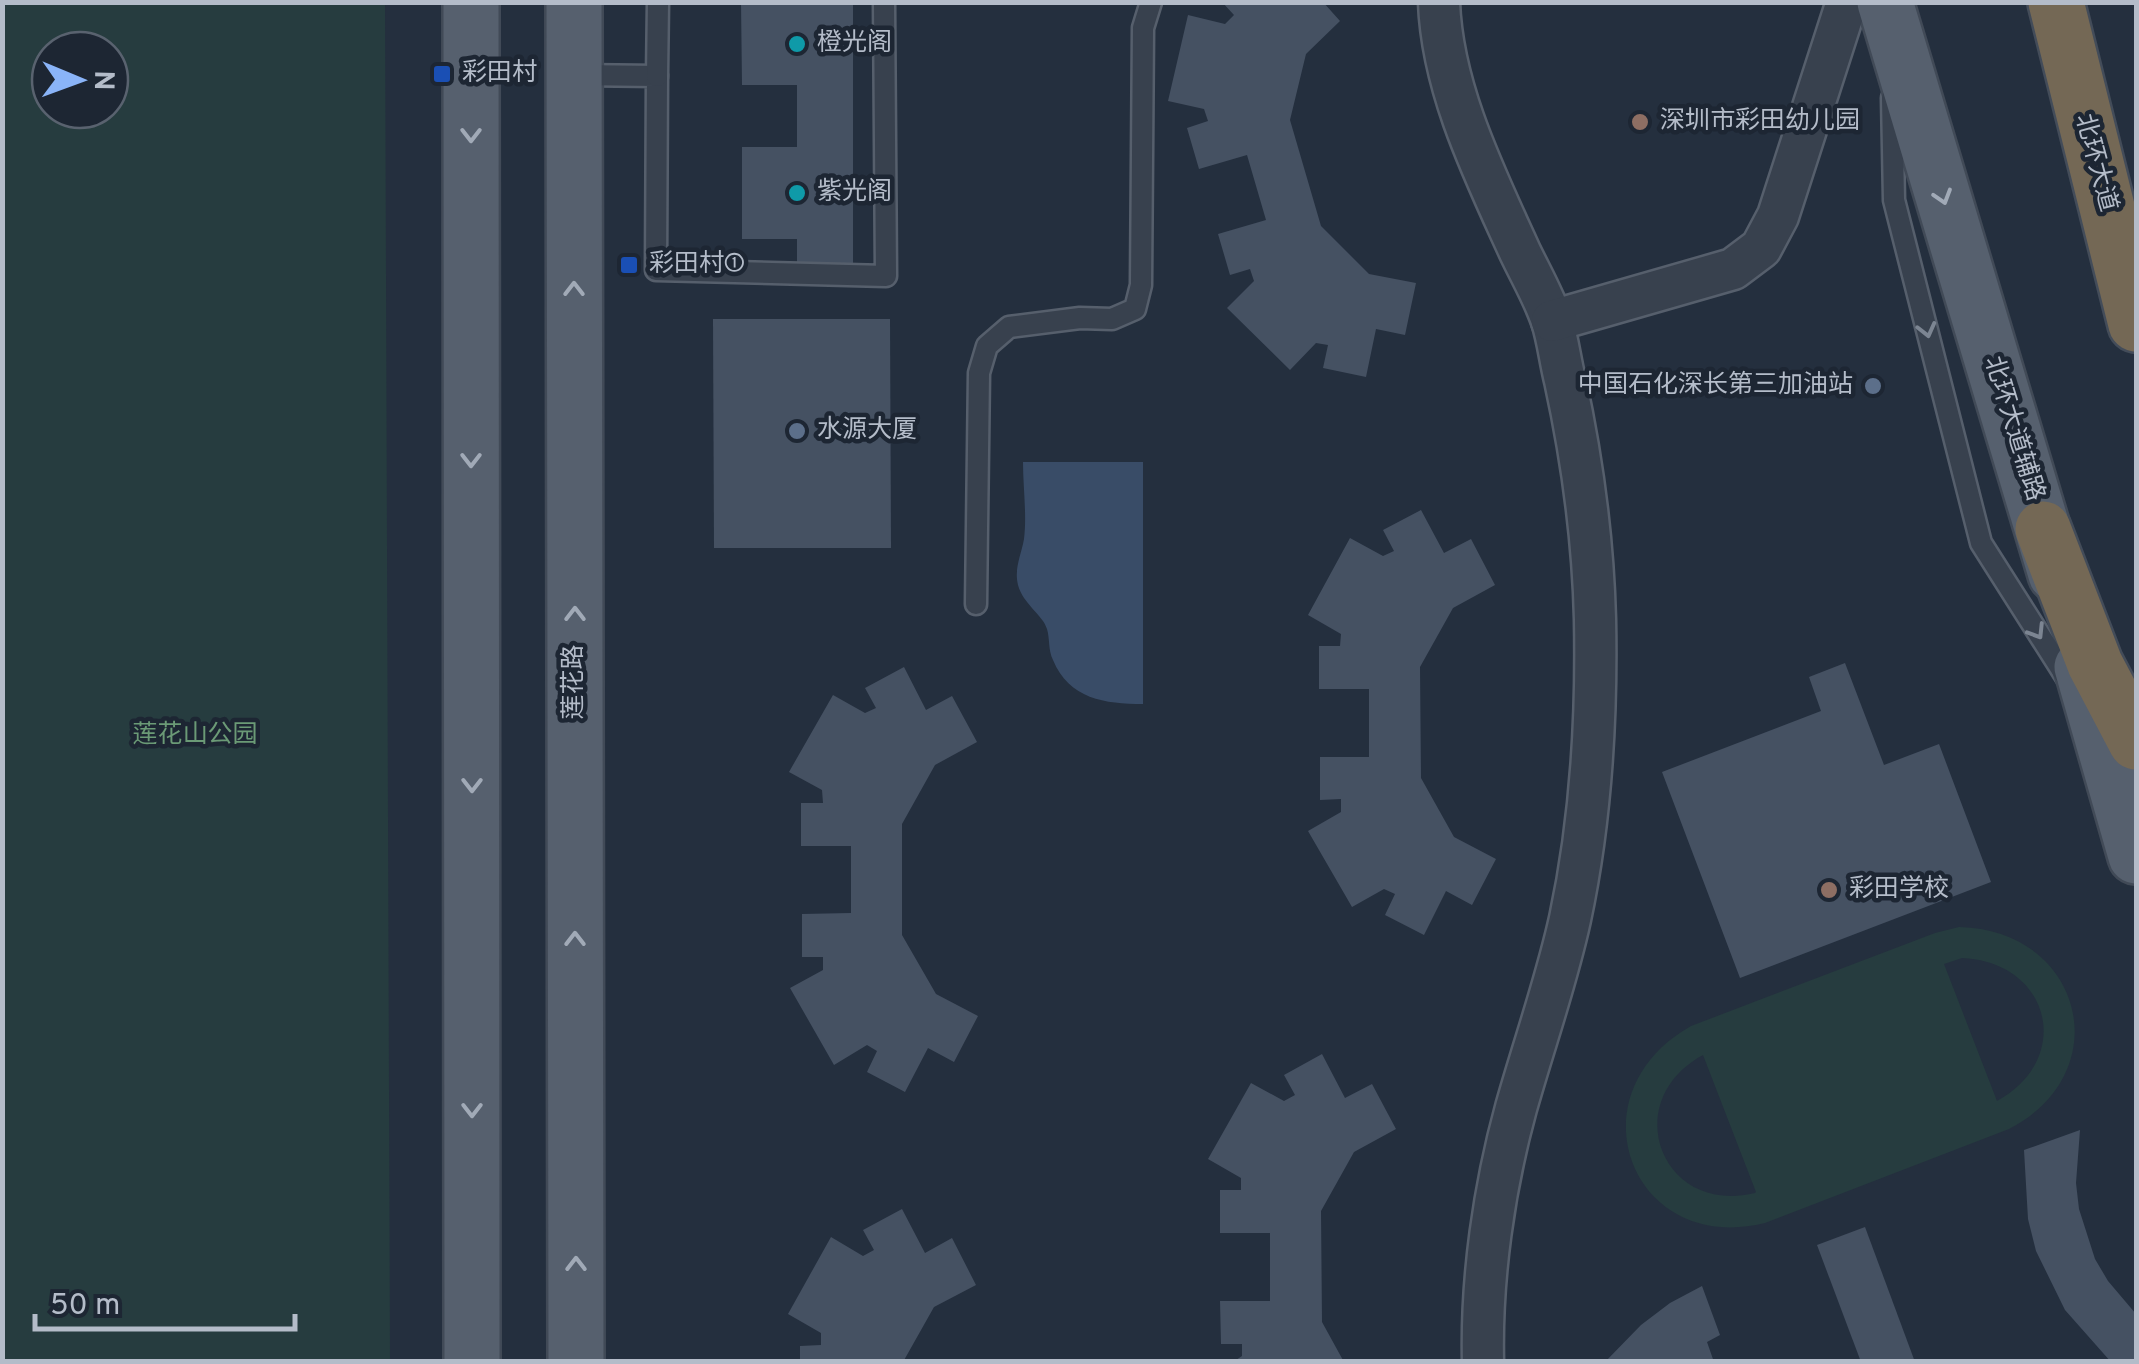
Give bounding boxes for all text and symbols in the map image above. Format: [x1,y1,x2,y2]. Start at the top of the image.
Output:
place label: 橙光阁 [817,28,892,60]
north arrow [30,30,130,130]
marker: 橙光阁 [786,33,808,55]
place label: 彩田村 [462,58,537,90]
marker: 彩田村 [431,63,453,85]
text: N [84,70,120,91]
place label: 深圳市彩田幼儿园 [1660,106,1860,138]
marker: 深圳市彩田幼儿园 [1629,111,1651,133]
street label: 北环大道 [2067,111,2123,215]
one-way arrow [460,128,482,143]
place label: 紫光阁 [817,177,892,209]
marker: 紫光阁 [786,182,808,204]
one-way arrow [1931,187,1952,204]
place label: 彩田村① [649,249,745,281]
marker: 彩田村① [618,254,640,276]
one-way arrow [563,281,585,296]
one-way arrow [1915,321,1936,338]
street label: 北环大道辅路 [1976,353,2050,505]
place label: 中国石化深长第三加油站 [1578,370,1853,402]
marker: 中国石化深长第三加油站 [1862,375,1884,397]
place label: 水源大厦 [817,415,917,447]
marker: 水源大厦 [786,420,808,442]
one-way arrow [460,452,482,468]
one-way arrow [564,606,586,622]
one-way arrow [2025,621,2044,639]
street label: 莲花路 [559,644,591,720]
park label: 莲花山公园 [132,720,258,752]
one-way arrow [461,778,483,793]
place label: 彩田学校 [1849,874,1949,906]
marker: 彩田学校 [1818,879,1840,901]
one-way arrow [564,931,586,946]
one-way arrow [461,1102,483,1118]
one-way arrow [565,1256,587,1272]
scale bar [35,1269,295,1331]
text: 50 m [50,1288,120,1325]

